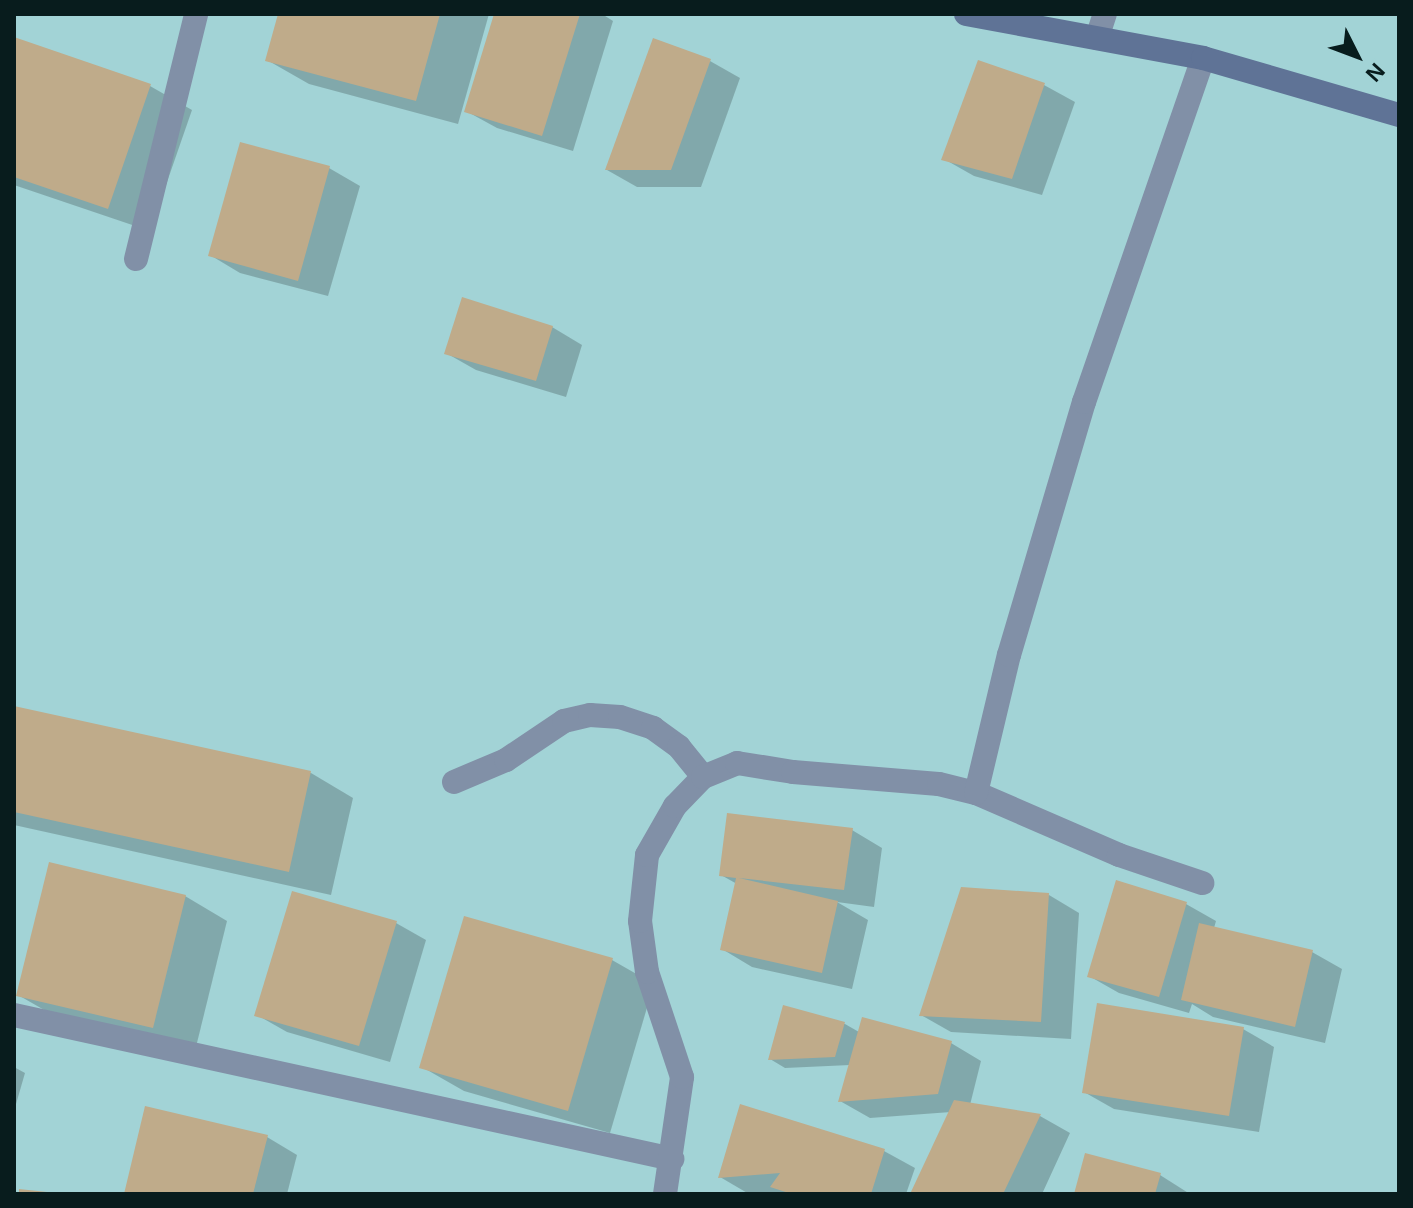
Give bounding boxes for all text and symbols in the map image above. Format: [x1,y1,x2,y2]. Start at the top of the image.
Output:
north arrow [1317,16,1397,96]
text: N [1361,58,1390,87]

